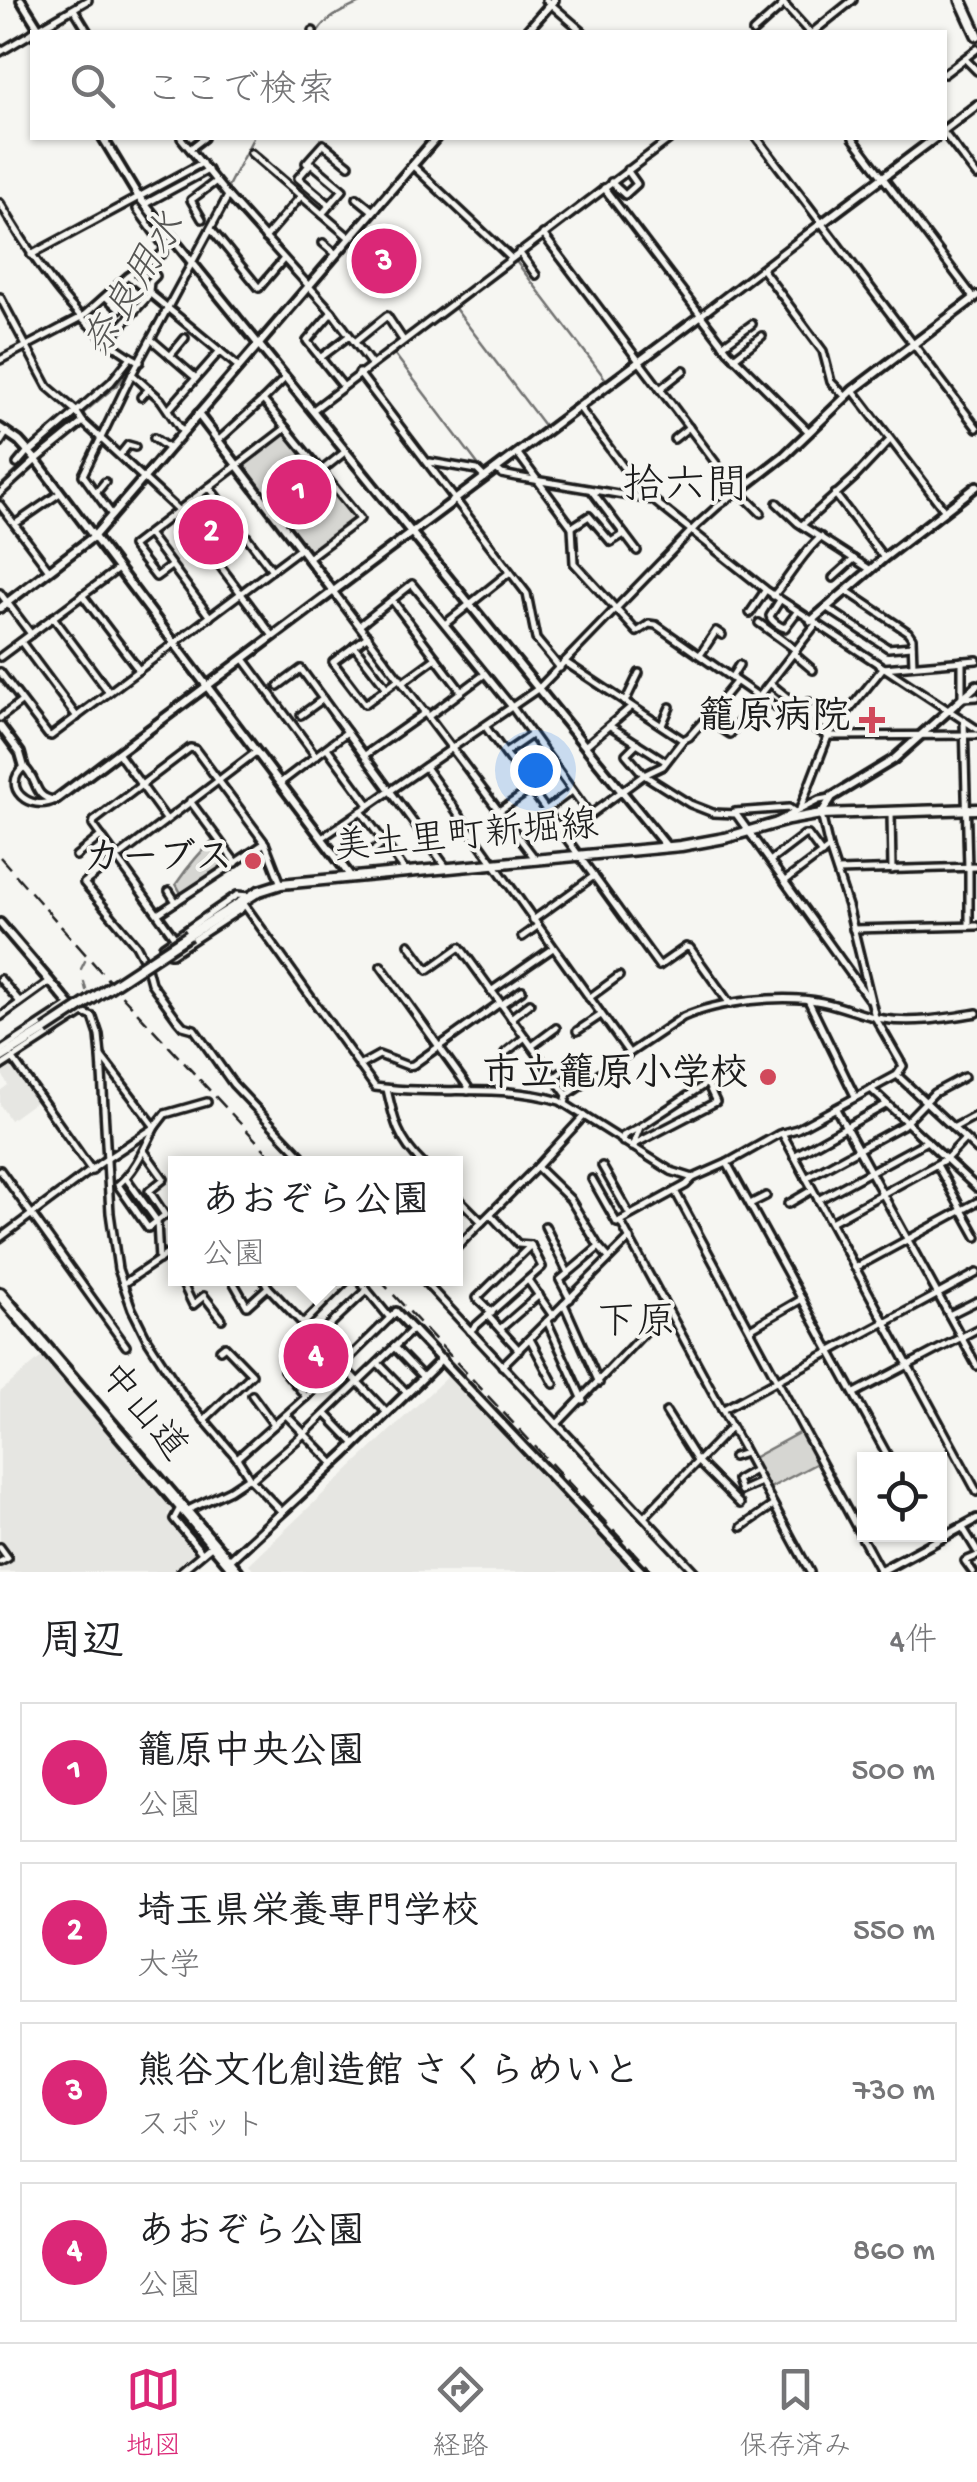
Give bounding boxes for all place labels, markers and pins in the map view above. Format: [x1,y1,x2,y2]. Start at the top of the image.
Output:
pin: 3 [352,224,416,298]
pin: 1 [266,454,332,530]
pin: 2 [178,494,244,570]
place label: 籠原病院 [698,695,850,742]
marker: 籠原病院 [859,707,885,733]
place label: カーブス [83,838,233,883]
marker: カーブス [242,850,264,872]
place label: 市立籠原小学校 [482,1052,748,1099]
marker: 市立籠原小学校 [757,1066,779,1088]
pin: 4 [284,1318,348,1394]

